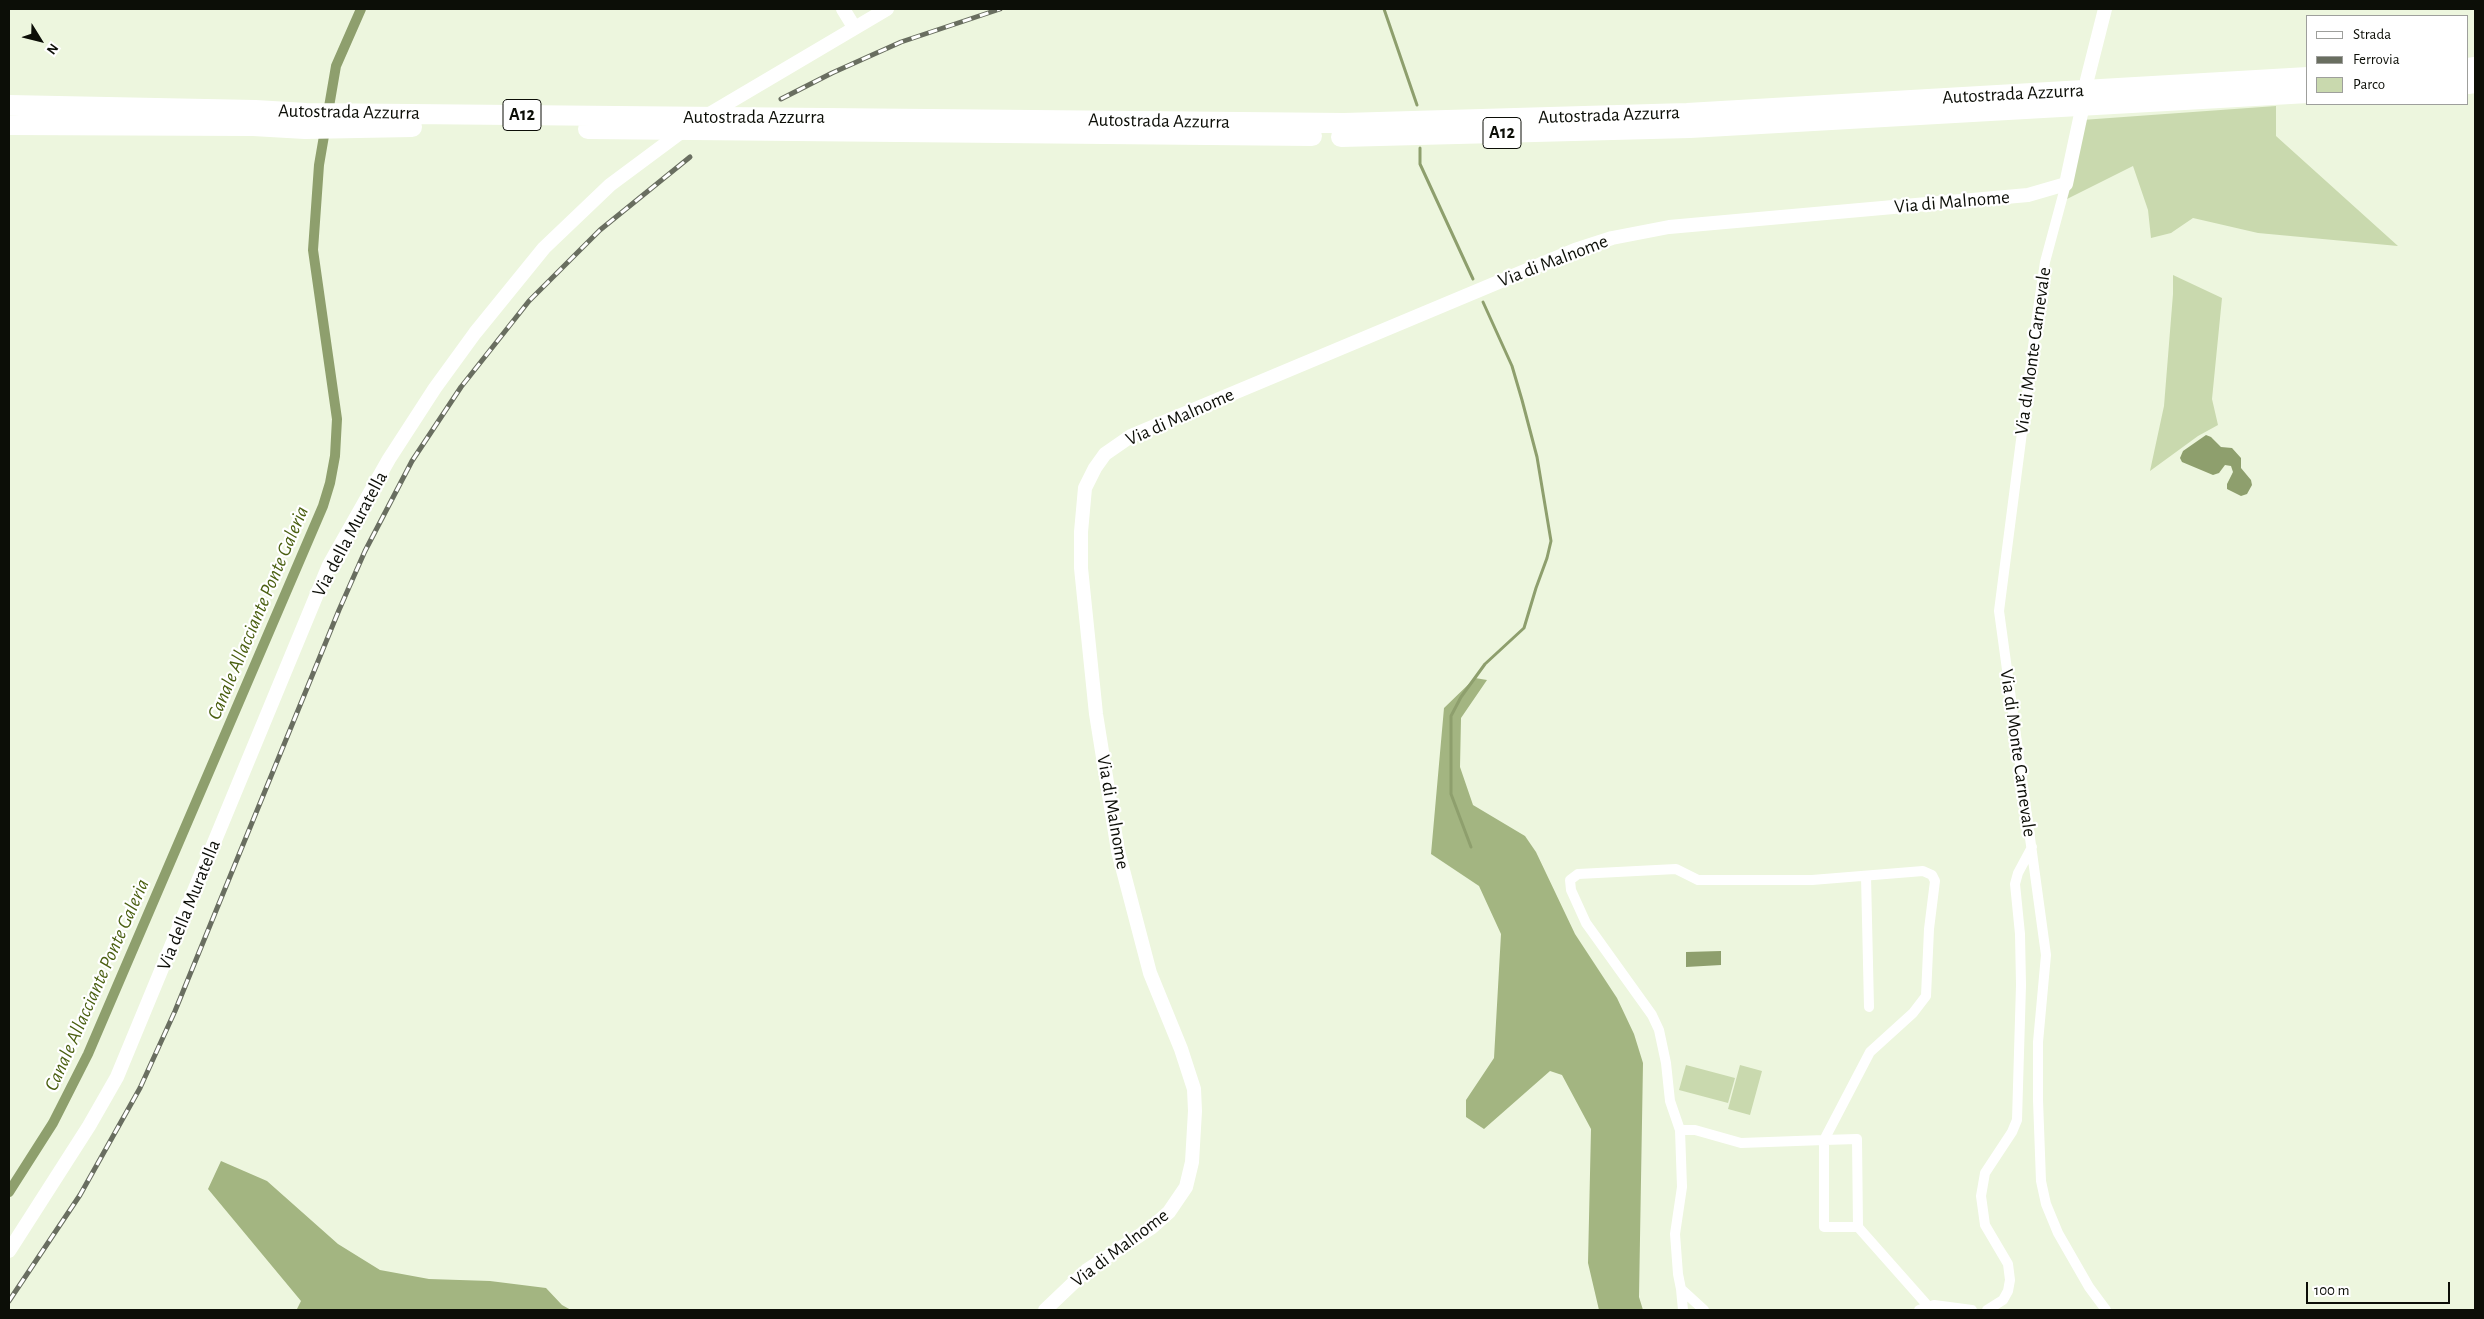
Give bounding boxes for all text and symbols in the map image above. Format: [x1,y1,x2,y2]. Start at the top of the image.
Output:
north arrow [15,15,65,65]
legend [2306,15,2469,105]
text: Strada [2353,27,2391,42]
text: N [44,41,61,57]
text: Ferrovia [2353,52,2400,67]
text: Parco [2353,77,2385,92]
street label: Autostrada Azzurra [1942,79,2084,109]
street label: Autostrada Azzurra [278,99,420,125]
road number: A12 [503,100,541,130]
street label: Autostrada Azzurra [1538,101,1680,129]
street label: Autostrada Azzurra [683,106,825,128]
street label: Autostrada Azzurra [1088,108,1230,134]
road number: A12 [1483,118,1521,148]
street label: Via di Malnome [1893,186,2011,218]
street label: Via di Malnome [1495,230,1611,292]
street label: Via di Monte Carnevale [2010,266,2056,436]
street label: Via di Malnome [1122,383,1238,451]
street label: Via della Muratella [307,467,393,601]
water label: Canale Allacciante Ponte Galeria [202,503,314,723]
street label: Via di Monte Carnevale [1995,668,2041,838]
street label: Via di Malnome [1092,753,1134,871]
street label: Via della Muratella [152,836,226,974]
water label: Canale Allacciante Ponte Galeria [39,875,155,1095]
street label: Via di Malnome [1067,1204,1173,1292]
scale bar [2309,1272,2453,1304]
text: 100 m [2314,1283,2349,1298]

